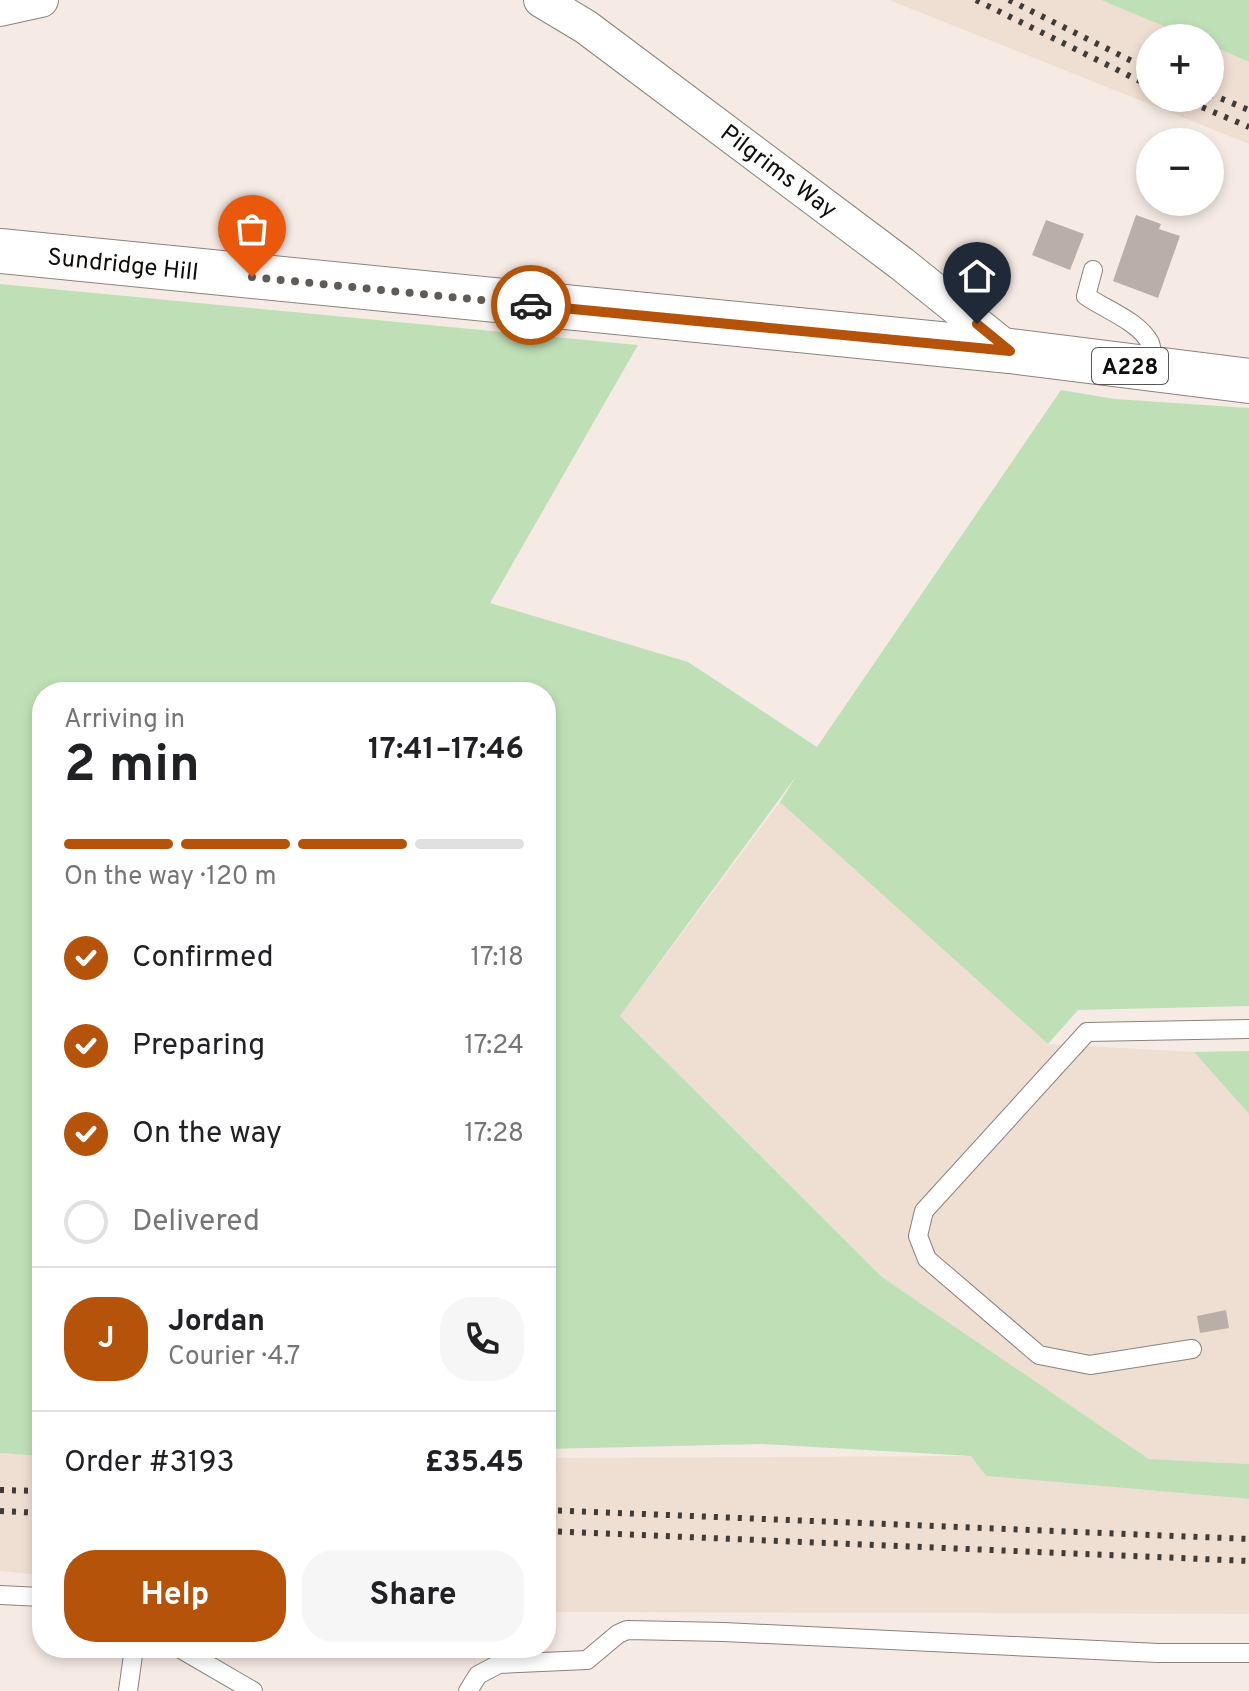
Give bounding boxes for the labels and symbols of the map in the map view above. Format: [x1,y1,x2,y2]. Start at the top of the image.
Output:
street label: Pilgrims Way [714,119,842,226]
pin [218,195,286,277]
pin [943,242,1011,324]
street label: Sundridge Hill [46,243,200,289]
courier [491,265,571,345]
road number: A228 [1092,348,1168,384]

